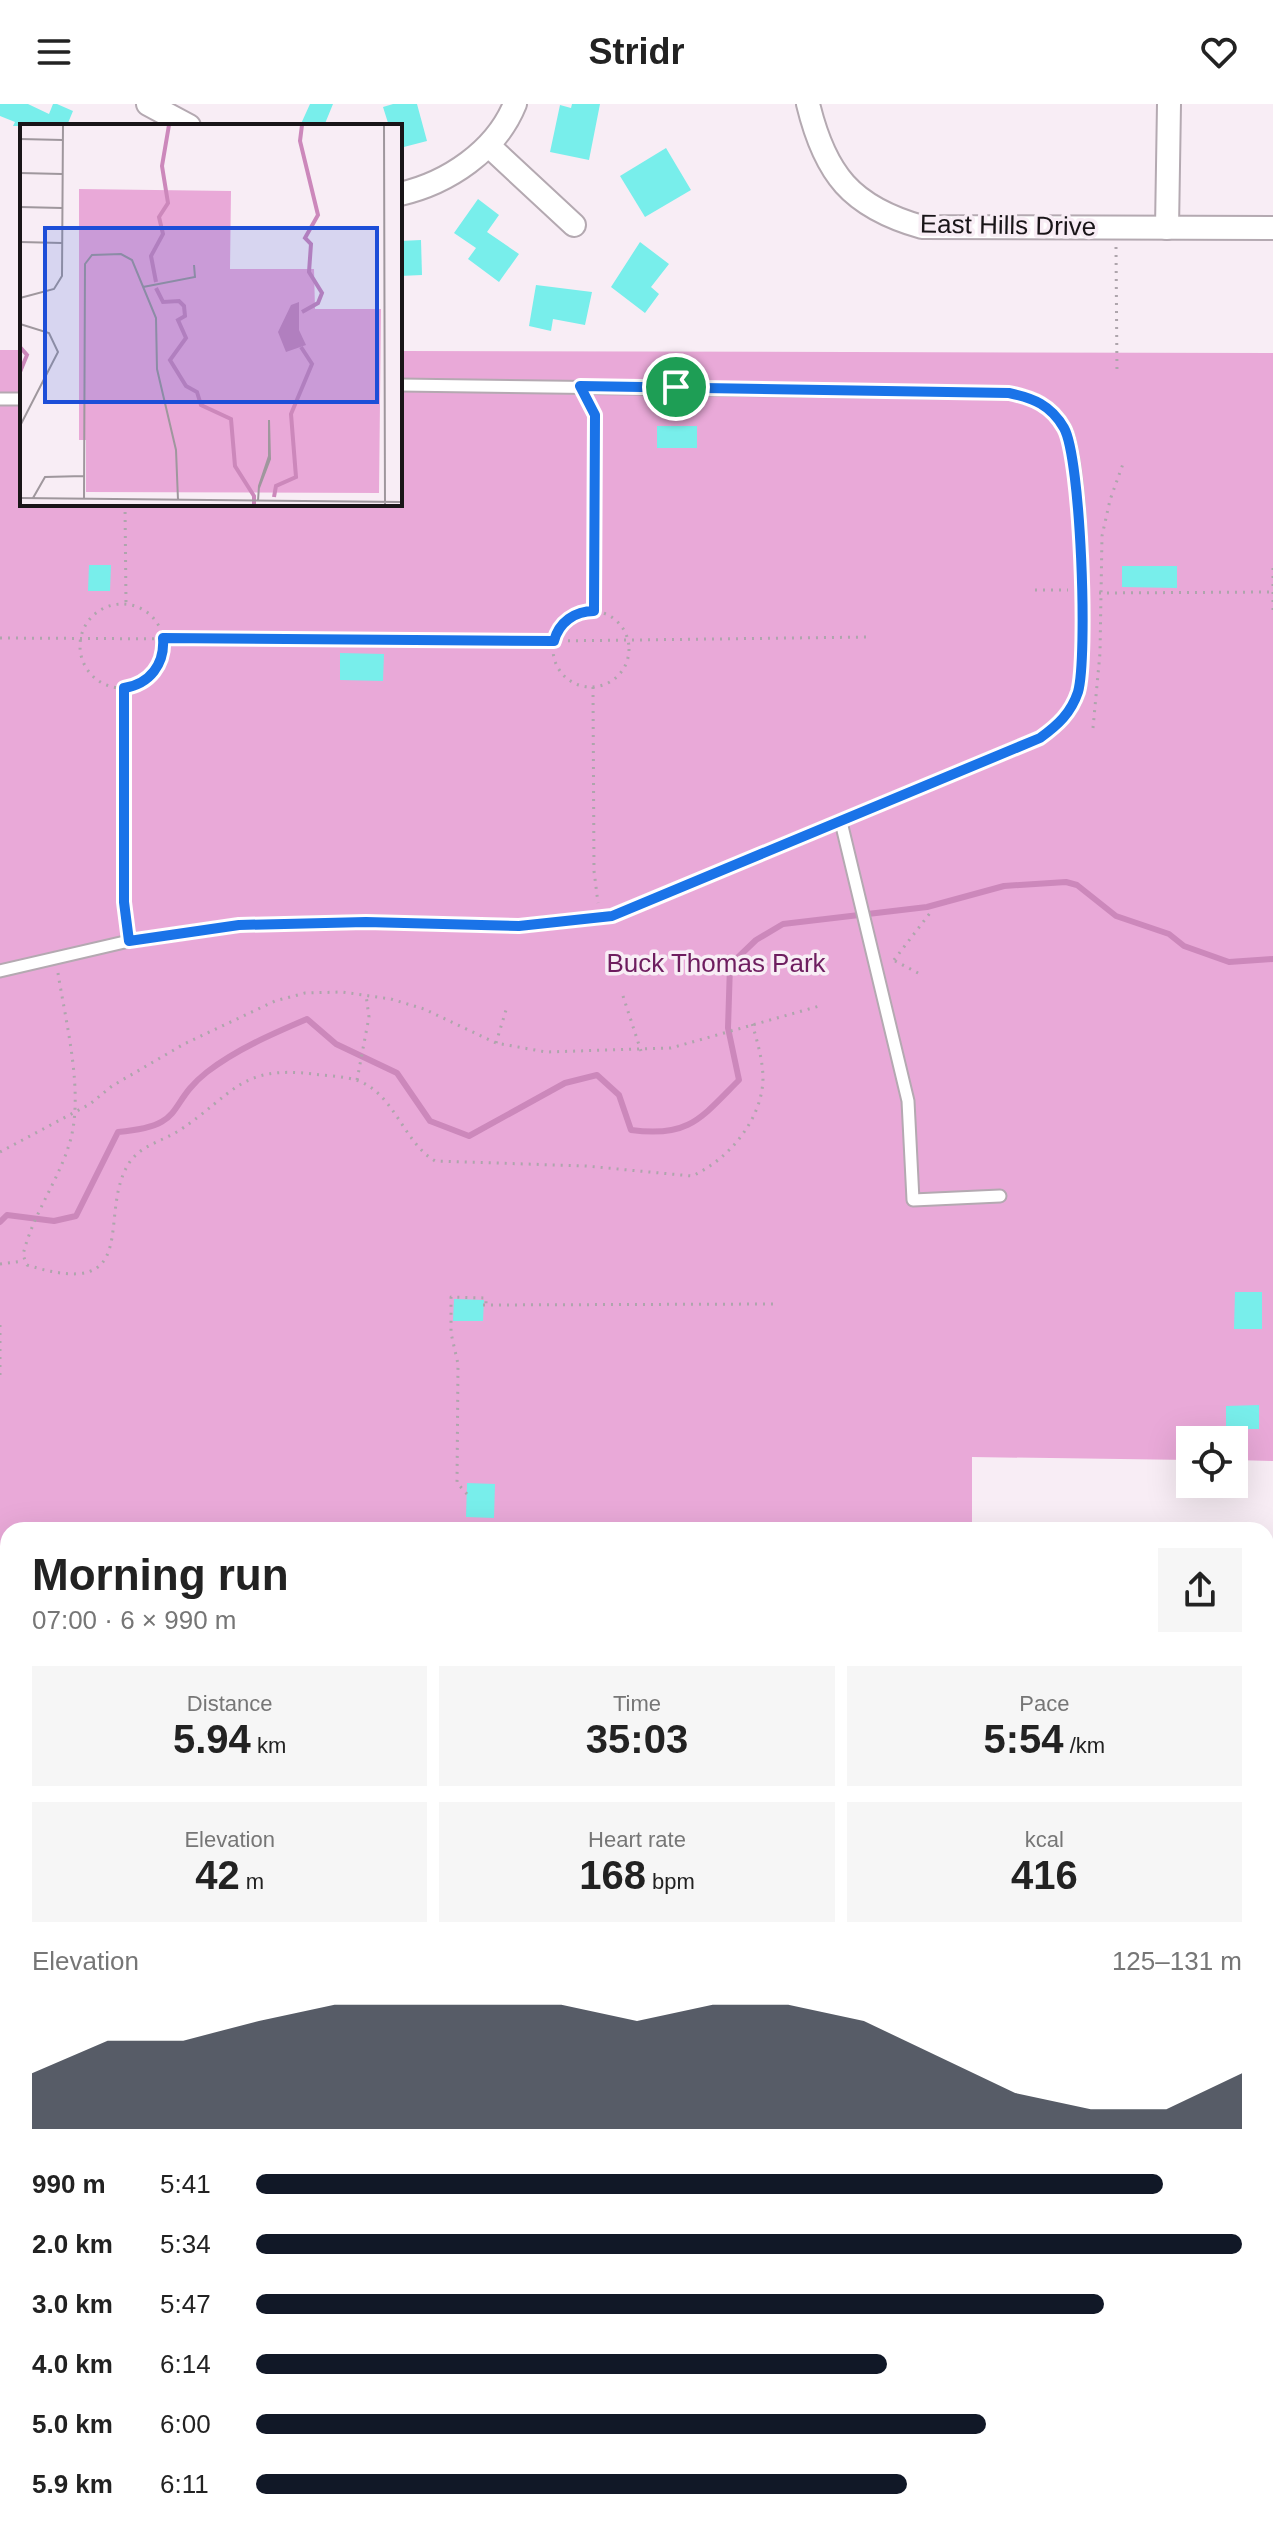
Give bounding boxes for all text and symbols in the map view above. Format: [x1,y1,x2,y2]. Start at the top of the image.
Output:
icon: menu [32,30,76,74]
icon: heart [1197,30,1241,74]
text: Stridr [588,31,685,72]
inset map [20,124,402,506]
street label: East Hills Drive [920,208,1096,242]
pin [642,353,710,421]
icon: arrive [654,365,698,409]
park label: Buck Thomas Park [606,948,827,978]
map controls [1176,1426,1248,1498]
button: locate [1176,1426,1248,1498]
button: share [1158,1548,1242,1632]
text: Morning run [32,1550,289,1599]
text: 07:00 · 6 × 990 m [32,1605,237,1635]
text: Distance [187,1691,272,1716]
text: Time [613,1691,661,1716]
text: Pace [1019,1691,1069,1716]
text: 5.94 [173,1717,251,1761]
text: 35:03 [586,1717,688,1761]
text: 5:54 [984,1717,1064,1761]
text: km [251,1733,286,1758]
text: /km [1064,1733,1105,1758]
text: Elevation [184,1827,275,1852]
text: Heart rate [588,1827,686,1852]
text: kcal [1025,1827,1064,1852]
text: 42 [195,1853,240,1897]
text: 168 [579,1853,646,1897]
text: 416 [1011,1853,1078,1897]
text: m [240,1869,264,1894]
text: bpm [646,1869,695,1894]
text: Elevation [32,1946,139,1976]
text: 125–131 m [1112,1946,1242,1976]
text: 990 m [32,2169,106,2199]
text: 5:41 [160,2169,211,2199]
text: 2.0 km [32,2229,113,2259]
text: 5:34 [160,2229,211,2259]
text: 3.0 km [32,2289,113,2319]
text: 5:47 [160,2289,211,2319]
text: 4.0 km [32,2349,113,2379]
text: 6:14 [160,2349,211,2379]
text: 5.0 km [32,2409,113,2439]
text: 6:00 [160,2409,211,2439]
text: 5.9 km [32,2469,113,2499]
text: 6:11 [160,2469,209,2499]

